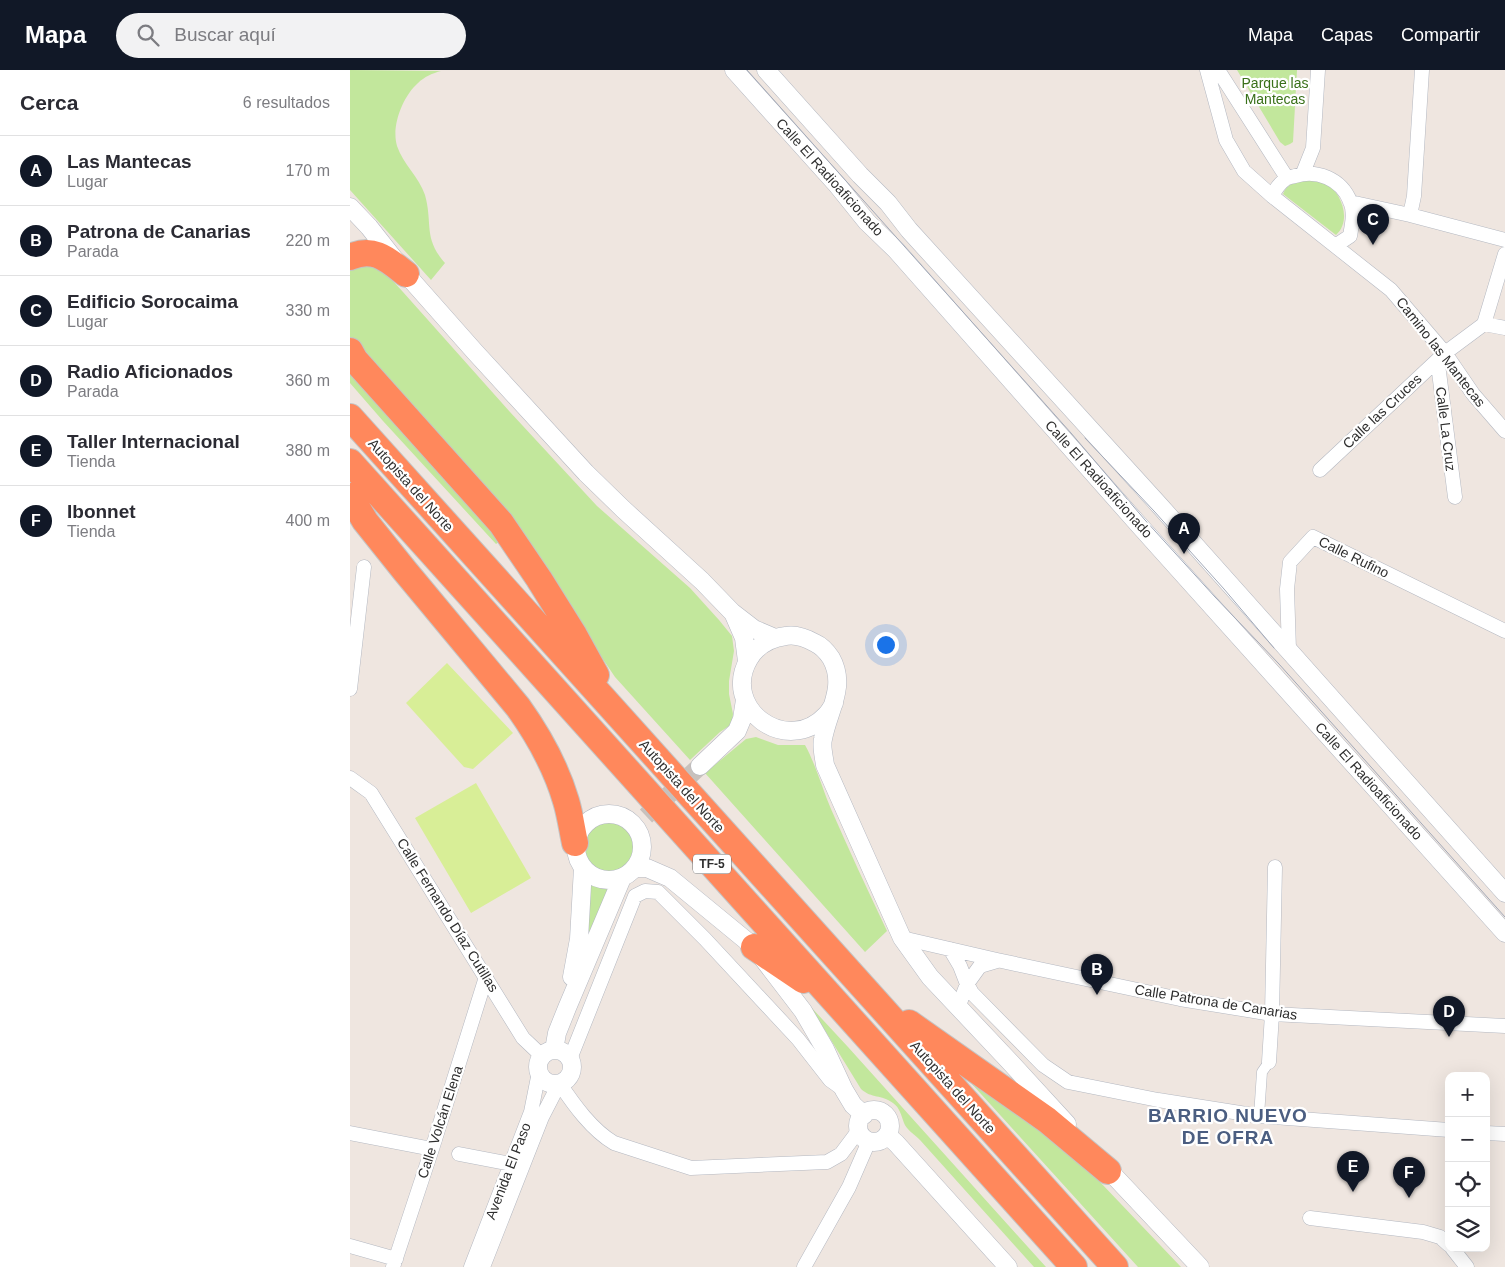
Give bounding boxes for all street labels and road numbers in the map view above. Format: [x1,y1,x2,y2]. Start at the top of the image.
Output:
street label: Calle El Radioaficionado [773,115,887,239]
street label: Camino las Mantecas [1393,294,1489,410]
street label: Calle las Cruces [1339,370,1425,452]
street label: Calle La Cruz [1433,386,1459,472]
street label: Calle El Radioaficionado [1042,417,1156,541]
street label: Autopista del Norte [365,435,457,535]
street label: Calle Rufino [1316,533,1392,581]
street label: Calle El Radioaficionado [1312,719,1426,843]
street label: Autopista del Norte [636,736,728,836]
street label: Calle Fernando Díaz Cutillas [394,835,502,995]
road number: TF-5 [693,854,731,874]
street label: Calle Patrona de Canarias [1134,981,1298,1023]
street label: Autopista del Norte [907,1037,999,1137]
street label: Calle Volcán Elena [414,1063,466,1180]
street label: Avenida El Paso [482,1120,534,1222]

